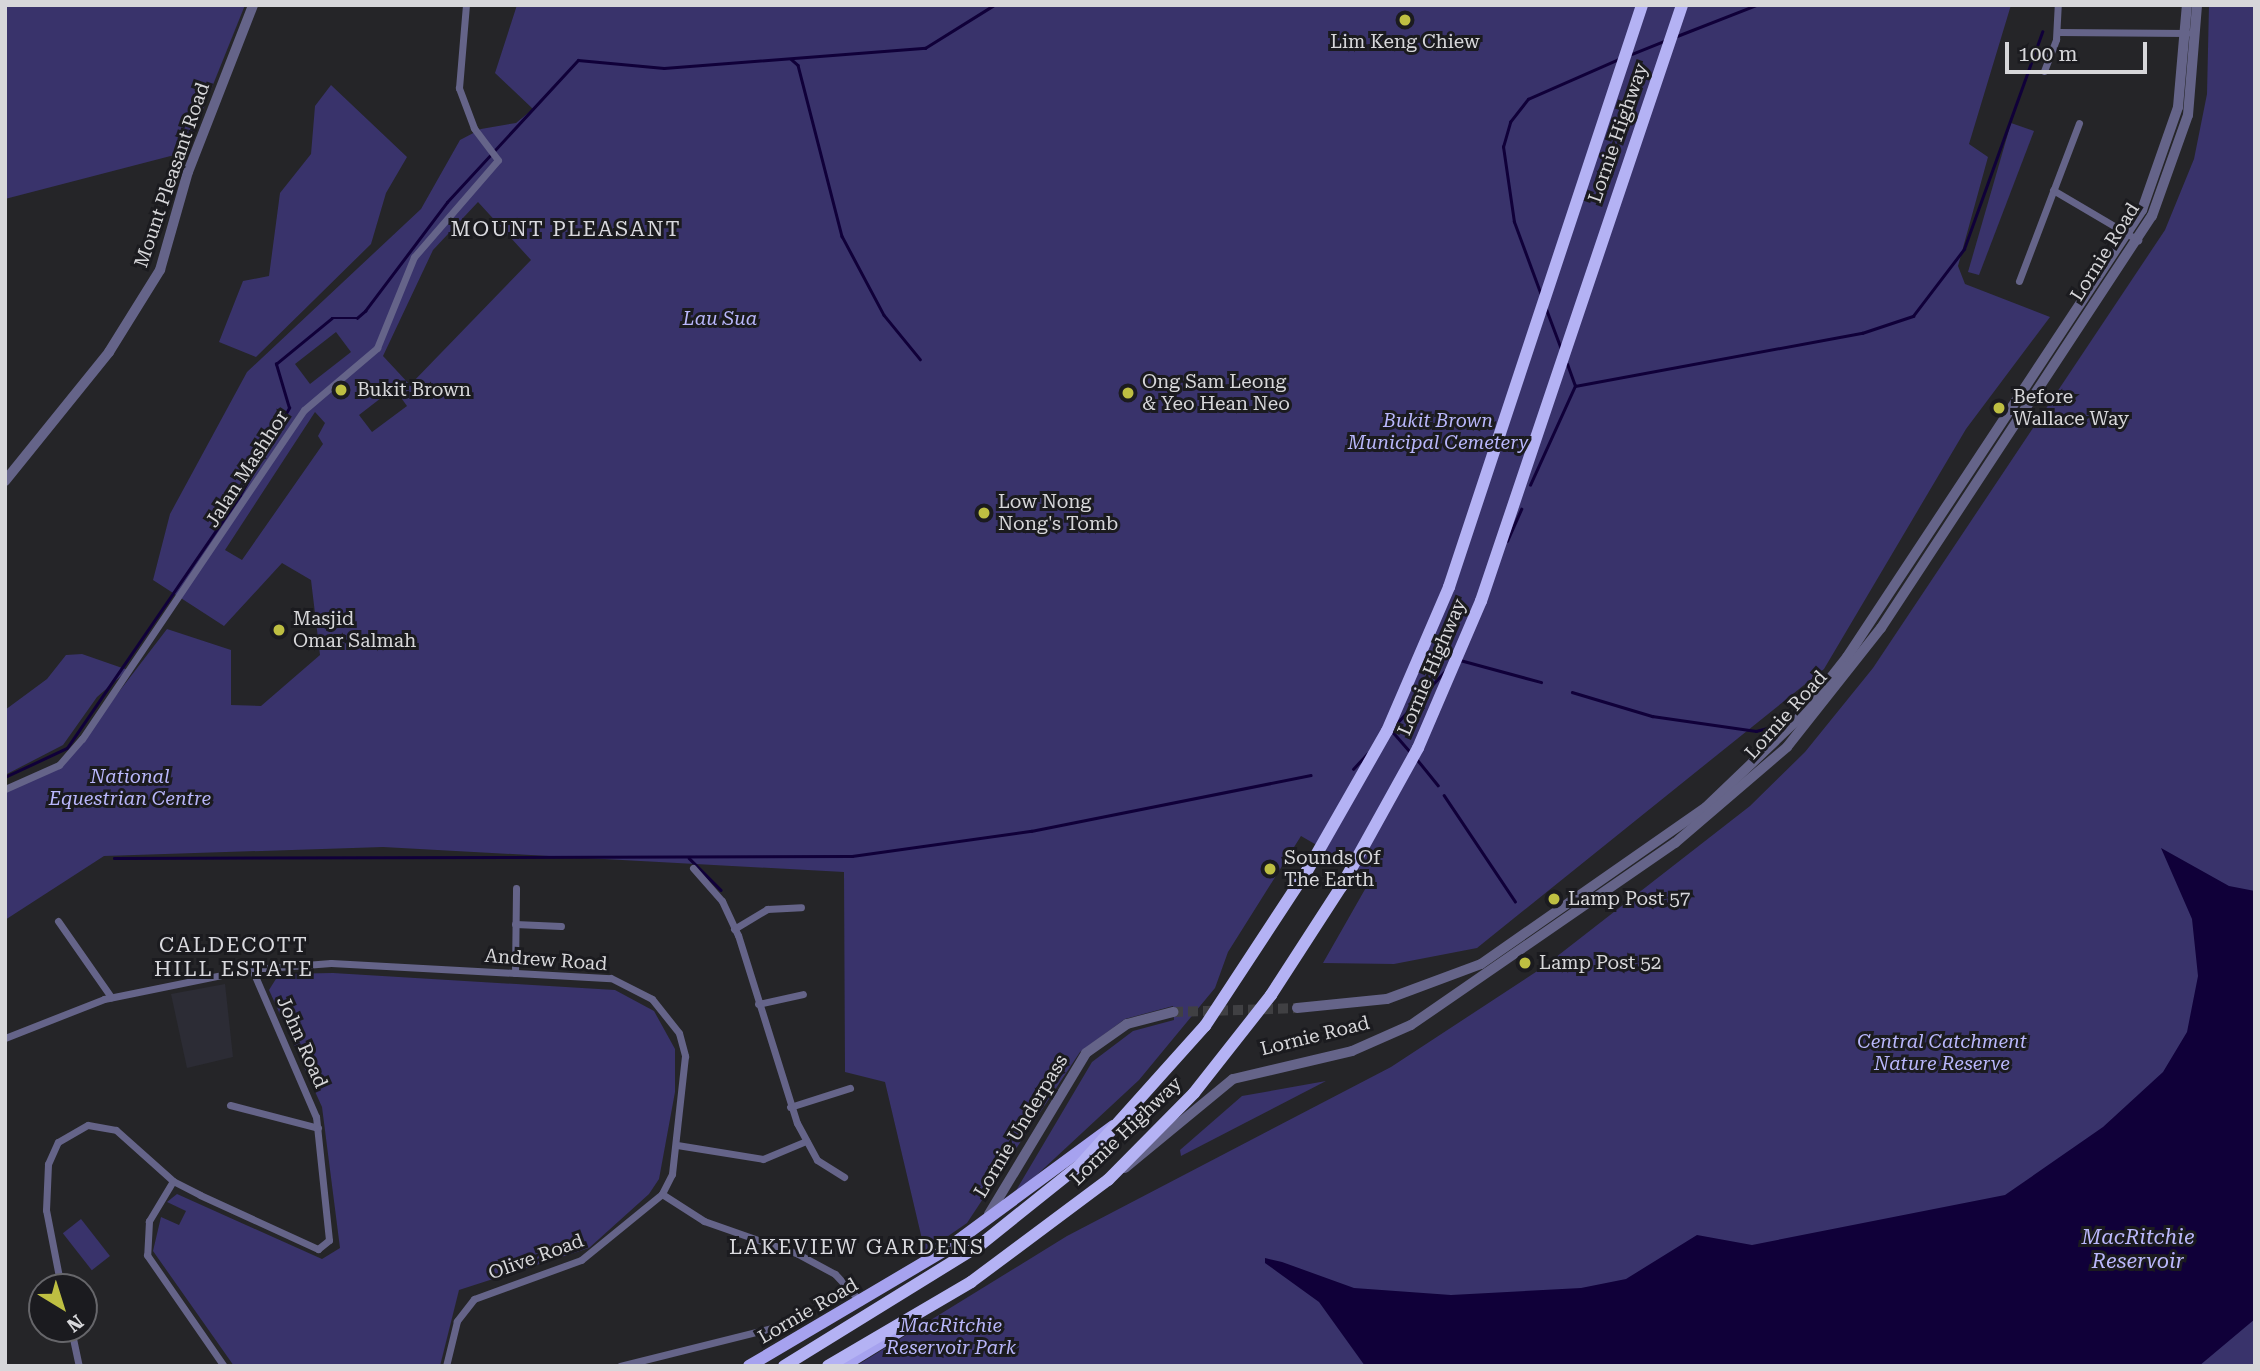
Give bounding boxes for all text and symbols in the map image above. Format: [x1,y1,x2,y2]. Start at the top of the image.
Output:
marker: Lim Keng Chiew [1397,12,1413,28]
scale bar [2008,28,2150,72]
place label: Lim Keng Chiew [1330,31,1480,53]
text: 100 m [2018,42,2078,66]
street label: Lornie Highway [1583,60,1653,206]
street label: Mount Pleasant Road [130,79,214,271]
street label: Lornie Road [2066,199,2144,305]
district label: MOUNT PLEASANT [452,216,680,242]
park label: Lau Sua [683,308,757,330]
place label: Ong Sam Leong & Yeo Hean Neo [1142,371,1290,415]
place label: Bukit Brown [357,379,471,401]
marker: Bukit Brown [331,380,351,400]
marker: Ong Sam Leong & Yeo Hean Neo [1120,385,1136,401]
place label: Before Wallace Way [2013,386,2129,430]
marker: Before Wallace Way [1991,400,2007,416]
street label: Jalan Mashhor [201,406,293,532]
park label: Bukit Brown Municipal Cemetery [1348,410,1528,454]
place label: Low Nong Nong's Tomb [998,491,1118,535]
marker: Low Nong Nong's Tomb [976,505,992,521]
street label: Lornie Highway [1393,595,1471,739]
place label: Masjid Omar Salmah [293,608,416,652]
marker: Masjid Omar Salmah [271,622,287,638]
street label: Lornie Road [1740,666,1832,764]
park label: National Equestrian Centre [49,766,211,810]
place label: Sounds Of The Earth [1284,847,1380,891]
marker: Sounds Of The Earth [1262,861,1278,877]
place label: Lamp Post 57 [1568,888,1690,910]
marker: Lamp Post 57 [1546,891,1562,907]
district label: CALDECOTT HILL ESTATE [155,932,313,982]
street label: Andrew Road [484,944,608,976]
place label: Lamp Post 52 [1539,952,1661,974]
marker: Lamp Post 52 [1517,955,1533,971]
street label: John Road [272,993,332,1091]
street label: Lornie Road [1258,1011,1372,1061]
park label: Central Catchment Nature Reserve [1857,1031,2027,1075]
street label: Lornie Underpass [969,1050,1073,1202]
street label: Lornie Highway [1066,1072,1186,1190]
water label: MacRitchie Reservoir [2081,1224,2195,1274]
street label: Olive Road [485,1229,587,1285]
district label: LAKEVIEW GARDENS [731,1234,983,1260]
north arrow [28,1273,98,1343]
street label: Lornie Road [754,1273,862,1349]
text: N [62,1310,88,1337]
park label: MacRitchie Reservoir Park [886,1315,1016,1359]

